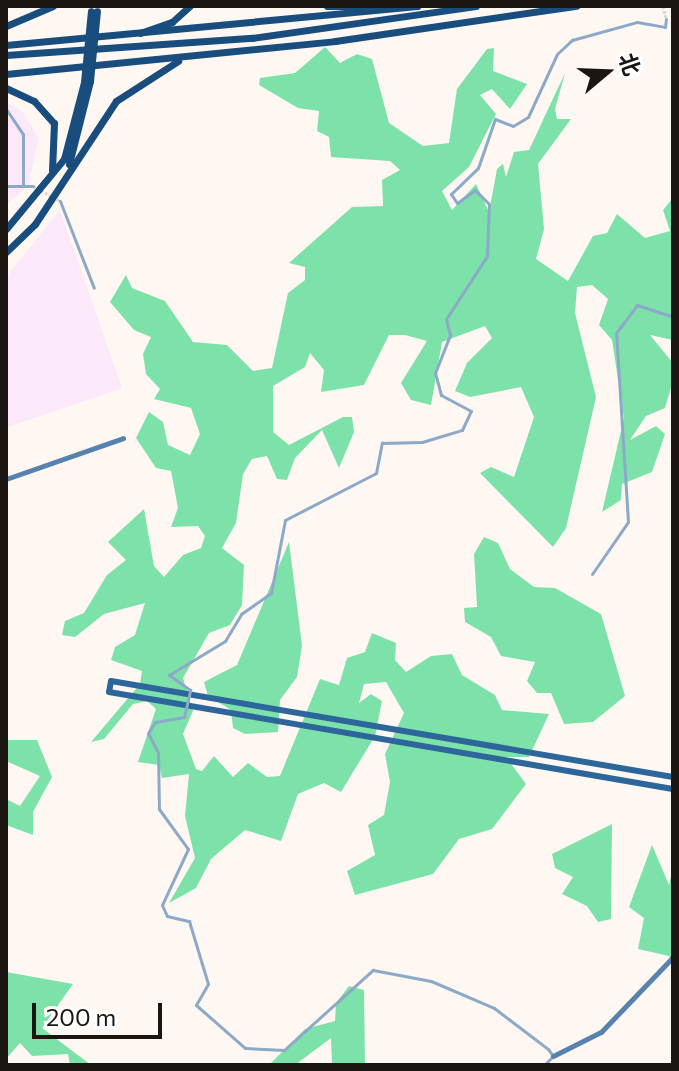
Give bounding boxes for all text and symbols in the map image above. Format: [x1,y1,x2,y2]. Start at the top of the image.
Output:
north arrow [567,32,647,112]
text: 北 [614,49,647,79]
scale bar [36,987,166,1037]
text: 200 m [46,1002,116,1031]

